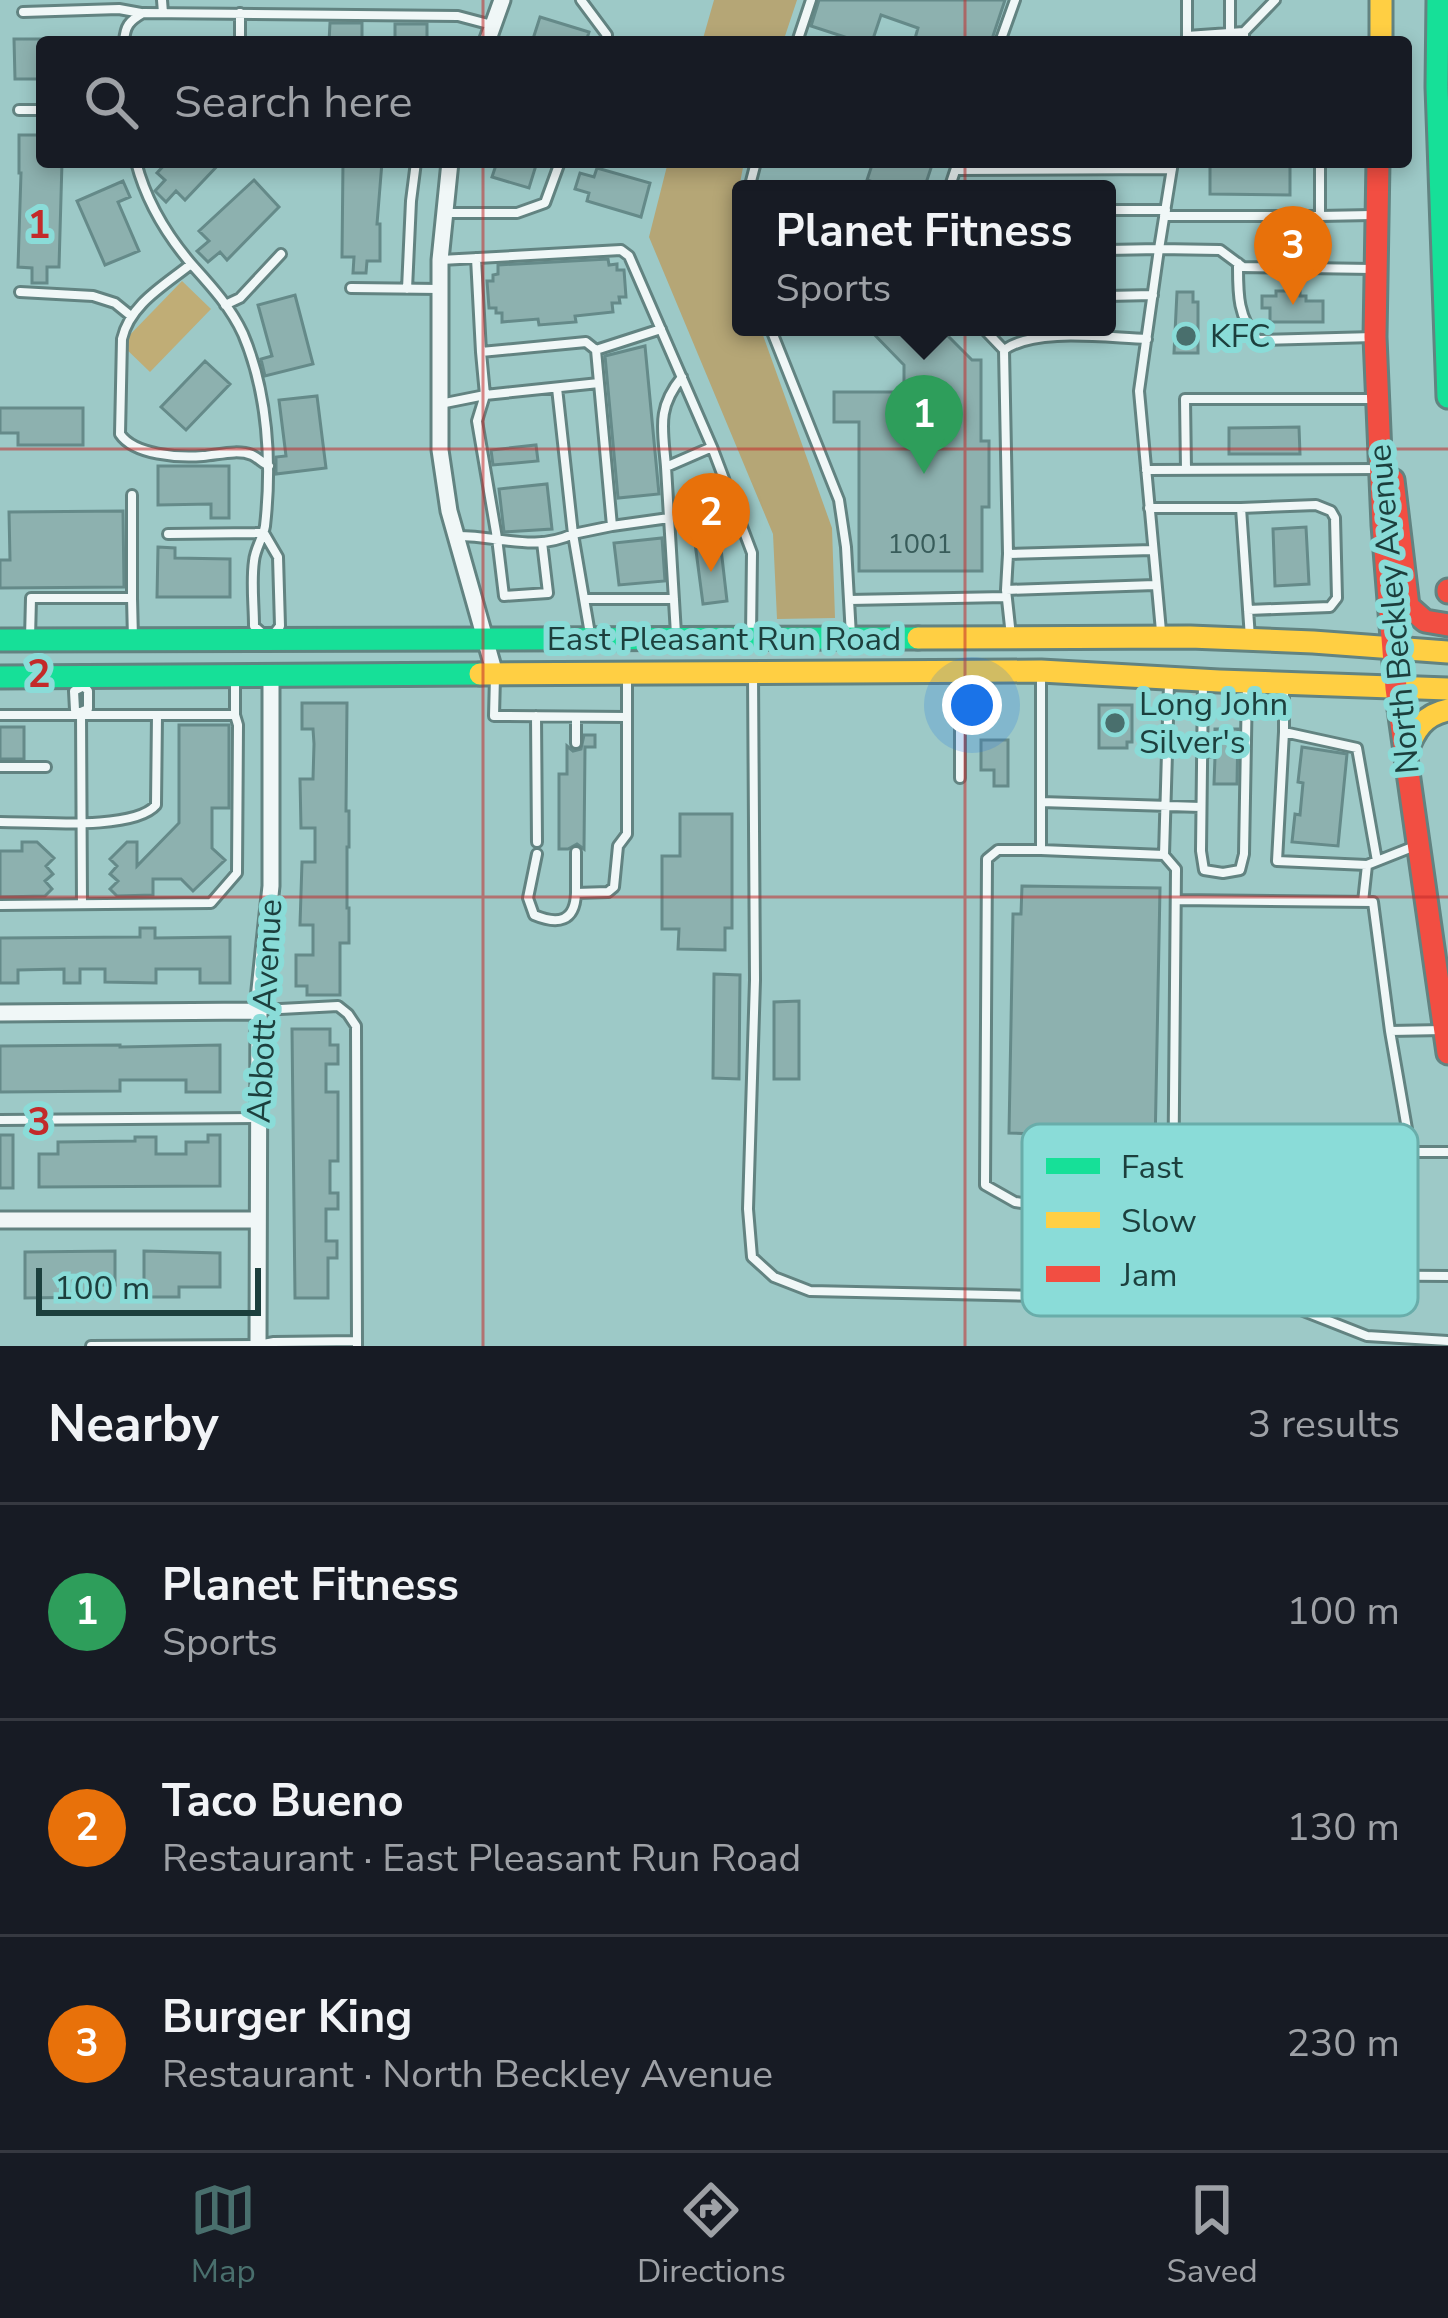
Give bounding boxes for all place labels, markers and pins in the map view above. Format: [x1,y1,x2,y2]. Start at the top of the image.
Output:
pin: 3 [1254,206,1332,305]
place label: KFC [1210,314,1270,359]
marker: KFC [1173,323,1199,349]
pin: 1 [885,375,963,474]
pin: 2 [672,473,750,572]
place label: Long John Silver's [1139,682,1288,765]
marker: Long John Silver's [1102,710,1128,736]

